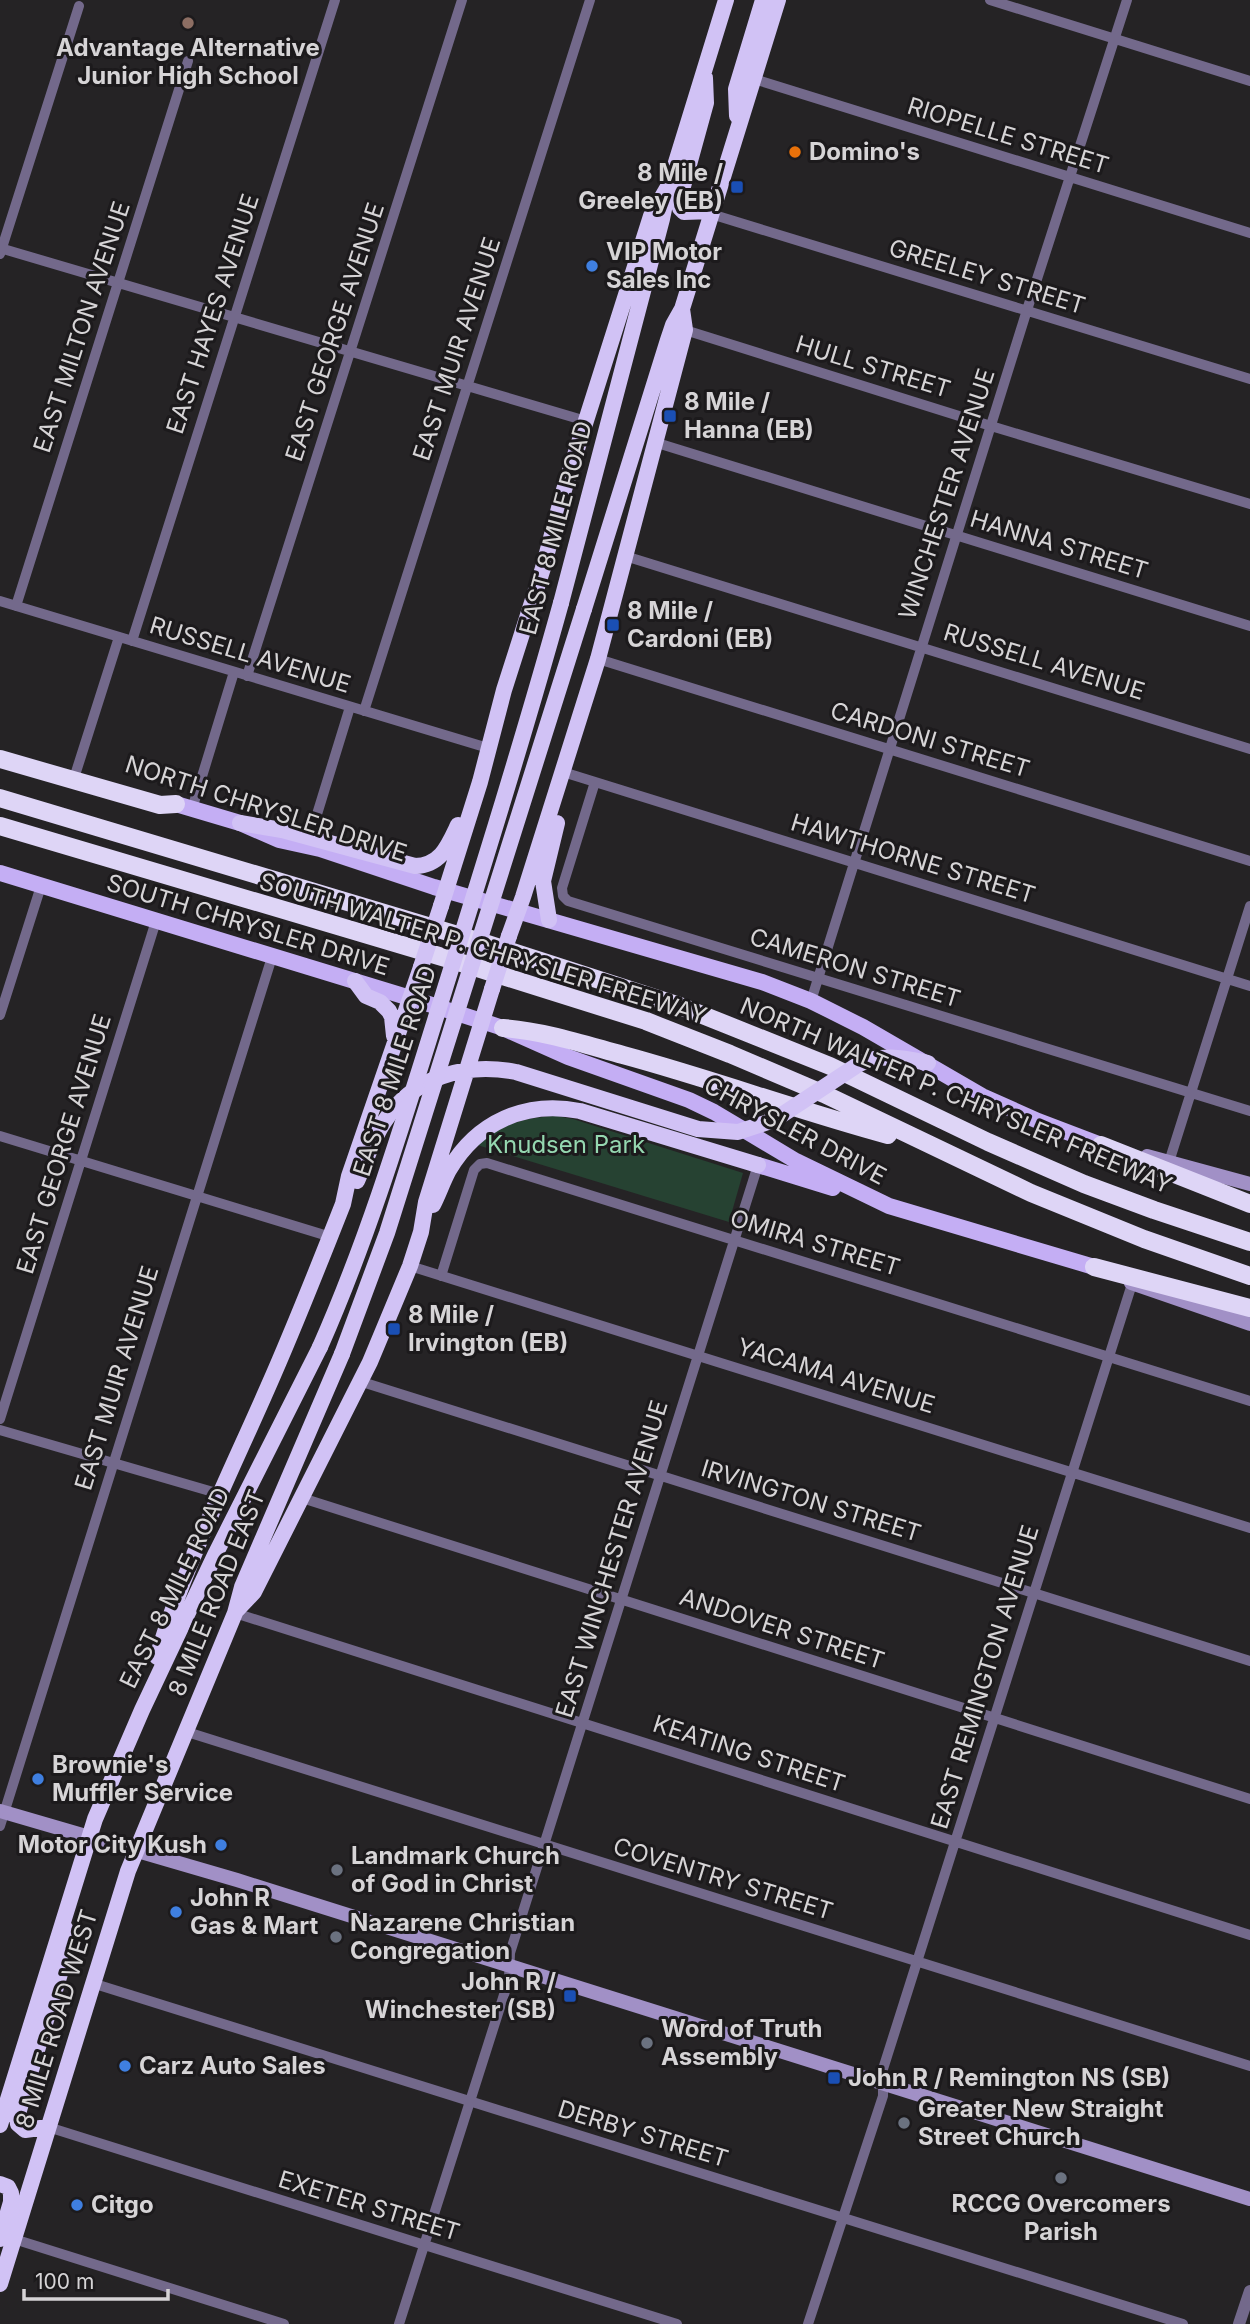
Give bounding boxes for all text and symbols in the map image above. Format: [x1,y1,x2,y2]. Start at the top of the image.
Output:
marker: Advantage Alternative Junior High School [180,15,196,31]
place label: Advantage Alternative Junior High School [56,33,320,90]
street label: RIOPELLE STREET [904,91,1112,180]
place label: Domino's [809,137,920,166]
marker: Domino's [787,144,803,160]
place label: 8 Mile / Greeley (EB) [578,158,723,215]
marker: 8 Mile / Greeley (EB) [729,179,745,195]
street label: EAST HAYES AVENUE [160,190,265,437]
street label: EAST MILTON AVENUE [27,198,136,456]
street label: EAST GEORGE AVENUE [279,199,390,465]
street label: GREELEY STREET [885,233,1089,320]
street label: EAST MUIR AVENUE [407,234,506,464]
place label: VIP Motor Sales Inc [606,237,722,294]
marker: VIP Motor Sales Inc [584,258,600,274]
street label: HULL STREET [792,329,954,404]
street label: WINCHESTER AVENUE [892,365,1001,623]
place label: 8 Mile / Hanna (EB) [684,387,814,444]
marker: 8 Mile / Hanna (EB) [662,408,678,424]
street label: EAST 8 MILE ROAD [513,418,598,638]
street label: HANNA STREET [967,504,1152,585]
place label: 8 Mile / Cardoni (EB) [627,596,773,653]
street label: RUSSELL AVENUE [146,610,354,699]
marker: 8 Mile / Cardoni (EB) [605,617,621,633]
street label: RUSSELL AVENUE [940,617,1148,706]
street label: CARDONI STREET [827,695,1033,784]
street label: NORTH CHRYSLER DRIVE [122,749,411,868]
street label: HAWTHORNE STREET [788,808,1039,909]
street label: SOUTH WALTER P. CHRYSLER FREEWAY [256,867,710,1031]
street label: SOUTH CHRYSLER DRIVE [103,868,393,981]
street label: CAMERON STREET [746,922,964,1013]
street label: EAST 8 MILE ROAD [347,962,442,1180]
street label: NORTH WALTER P. CHRYSLER FREEWAY [736,991,1176,1200]
street label: EAST GEORGE AVENUE [10,1010,117,1277]
street label: CHRYSLER DRIVE [699,1070,891,1191]
park label: Knudsen Park [487,1130,645,1159]
street label: OMIRA STREET [727,1203,904,1282]
street label: EAST MUIR AVENUE [69,1262,164,1494]
place label: 8 Mile / Irvington (EB) [408,1300,568,1357]
marker: 8 Mile / Irvington (EB) [386,1321,402,1337]
street label: YACAMA AVENUE [734,1332,938,1419]
street label: EAST WINCHESTER AVENUE [549,1397,674,1721]
street label: IRVINGTON STREET [698,1453,925,1548]
street label: EAST 8 MILE ROAD [113,1483,236,1693]
street label: 8 MILE ROAD EAST [162,1485,271,1700]
street label: EAST REMINGTON AVENUE [924,1521,1045,1832]
street label: ANDOVER STREET [676,1582,888,1675]
street label: KEATING STREET [649,1709,849,1798]
place label: Brownie's Muffler Service [52,1750,233,1807]
marker: Brownie's Muffler Service [30,1771,46,1787]
place label: Motor City Kush [18,1830,207,1859]
street label: COVENTRY STREET [610,1831,837,1926]
marker: Motor City Kush [213,1837,229,1853]
place label: Landmark Church of God in Christ [351,1841,560,1898]
marker: Landmark Church of God in Christ [329,1862,345,1878]
place label: John R Gas & Mart [190,1883,318,1940]
marker: John R Gas & Mart [168,1904,184,1920]
street label: 8 MILE ROAD WEST [9,1906,104,2132]
place label: Nazarene Christian Congregation [350,1908,575,1965]
marker: Nazarene Christian Congregation [328,1929,344,1945]
place label: John R / Winchester (SB) [365,1967,556,2024]
marker: John R / Winchester (SB) [562,1988,578,2004]
place label: Word of Truth Assembly [661,2014,823,2071]
marker: Word of Truth Assembly [639,2035,655,2051]
place label: Carz Auto Sales [139,2051,326,2080]
marker: Carz Auto Sales [117,2058,133,2074]
place label: John R / Remington NS (SB) [848,2063,1170,2092]
marker: John R / Remington NS (SB) [826,2070,842,2086]
street label: DERBY STREET [554,2094,732,2173]
place label: Greater New Straight Street Church [918,2094,1164,2151]
marker: Greater New Straight Street Church [896,2115,912,2131]
street label: EXETER STREET [275,2164,463,2247]
marker: RCCG Overcomers Parish [1053,2170,1069,2186]
place label: RCCG Overcomers Parish [951,2189,1171,2246]
place label: Citgo [91,2190,154,2219]
marker: Citgo [69,2197,85,2213]
scale bar [24,2258,168,2302]
text: 100 m [35,2269,94,2294]

